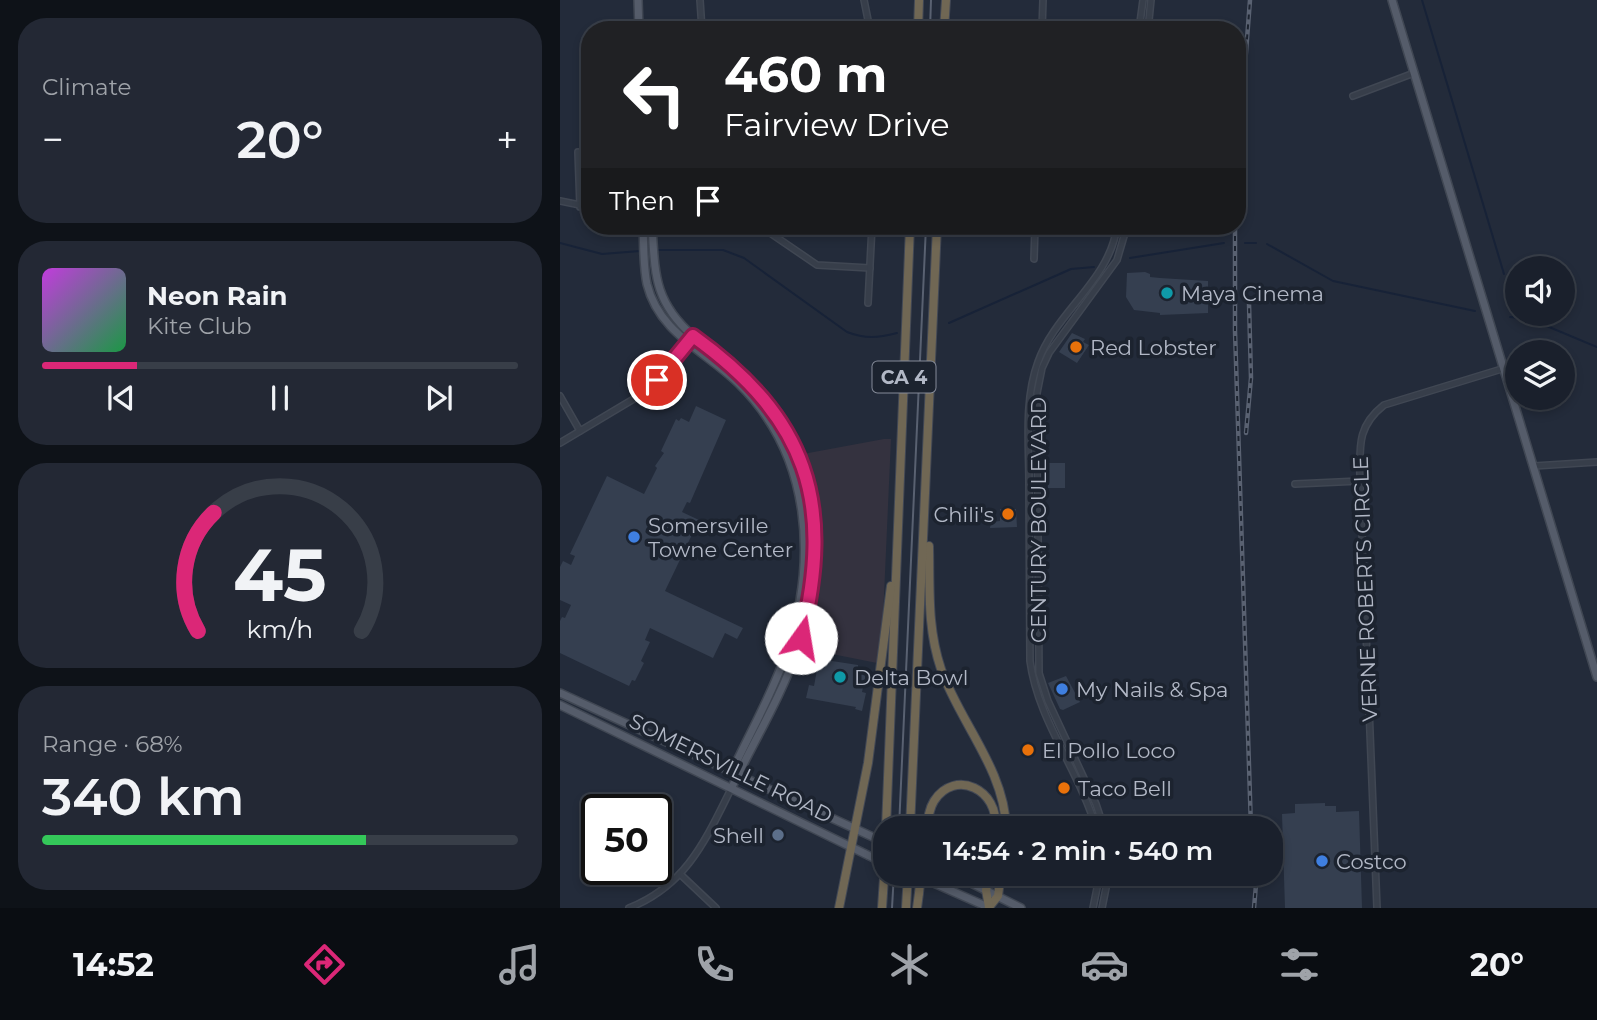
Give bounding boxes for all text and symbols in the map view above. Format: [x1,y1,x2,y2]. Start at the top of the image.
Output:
text: 460 m [724,45,888,104]
icon: left [609,49,700,140]
text: Climate [42,73,131,101]
text: Fairview Drive [724,105,950,144]
text: 20° [236,108,324,171]
text: − [42,116,64,163]
text: + [496,116,518,163]
icon: arrive [689,182,727,220]
text: Then [609,185,675,217]
map controls [1505,256,1575,410]
button: sound [1505,256,1575,326]
text: Neon Rain [147,280,288,312]
place label: Maya Cinema [1181,281,1324,306]
marker: Maya Cinema [1159,285,1175,301]
text: Kite Club [147,312,252,340]
place label: Red Lobster [1090,335,1217,360]
marker: Red Lobster [1068,339,1084,355]
button: layers [1505,340,1575,410]
pin [627,350,687,410]
icon: arrive [638,361,676,399]
road number: CA 4 [872,362,936,392]
icon: previous [102,379,140,417]
icon: pause [261,379,299,417]
icon: next [420,379,458,417]
street label: CENTURY BOULEVARD [1026,397,1051,643]
street label: VERNE ROBERTS CIRCLE [1348,456,1382,722]
place label: Chili's [933,502,994,527]
marker: Chili's [1000,506,1016,522]
place label: Somersville Towne Center [648,513,793,562]
marker: Somersville Towne Center [626,529,642,545]
text: 45 [233,532,327,620]
position arrow [764,601,838,675]
text: km/h [247,614,313,644]
place label: Delta Bowl [854,665,968,690]
marker: Delta Bowl [832,669,848,685]
place label: My Nails & Spa [1076,677,1228,702]
marker: My Nails & Spa [1054,681,1070,697]
street label: SOMERSVILLE ROAD [625,708,837,828]
text: Range · 68% [42,730,183,758]
place label: El Pollo Loco [1042,738,1175,763]
marker: El Pollo Loco [1020,742,1036,758]
text: 340 km [42,765,244,828]
place label: Taco Bell [1078,776,1172,801]
marker: Taco Bell [1056,780,1072,796]
speed limit sign: 50 [581,794,672,885]
place label: Shell [713,823,764,848]
marker: Shell [770,827,786,843]
text: 14:54 · 2 min · 540 m [943,835,1213,867]
place label: Costco [1336,849,1407,874]
marker: Costco [1314,853,1330,869]
icon: directions [300,940,349,989]
icon: music [495,940,544,989]
icon: phone [690,940,739,989]
icon: climate [885,940,934,989]
icon: car [1080,940,1129,989]
icon: filters [1275,940,1324,989]
text: 14:52 [73,945,154,984]
text: 20° [1470,945,1524,984]

